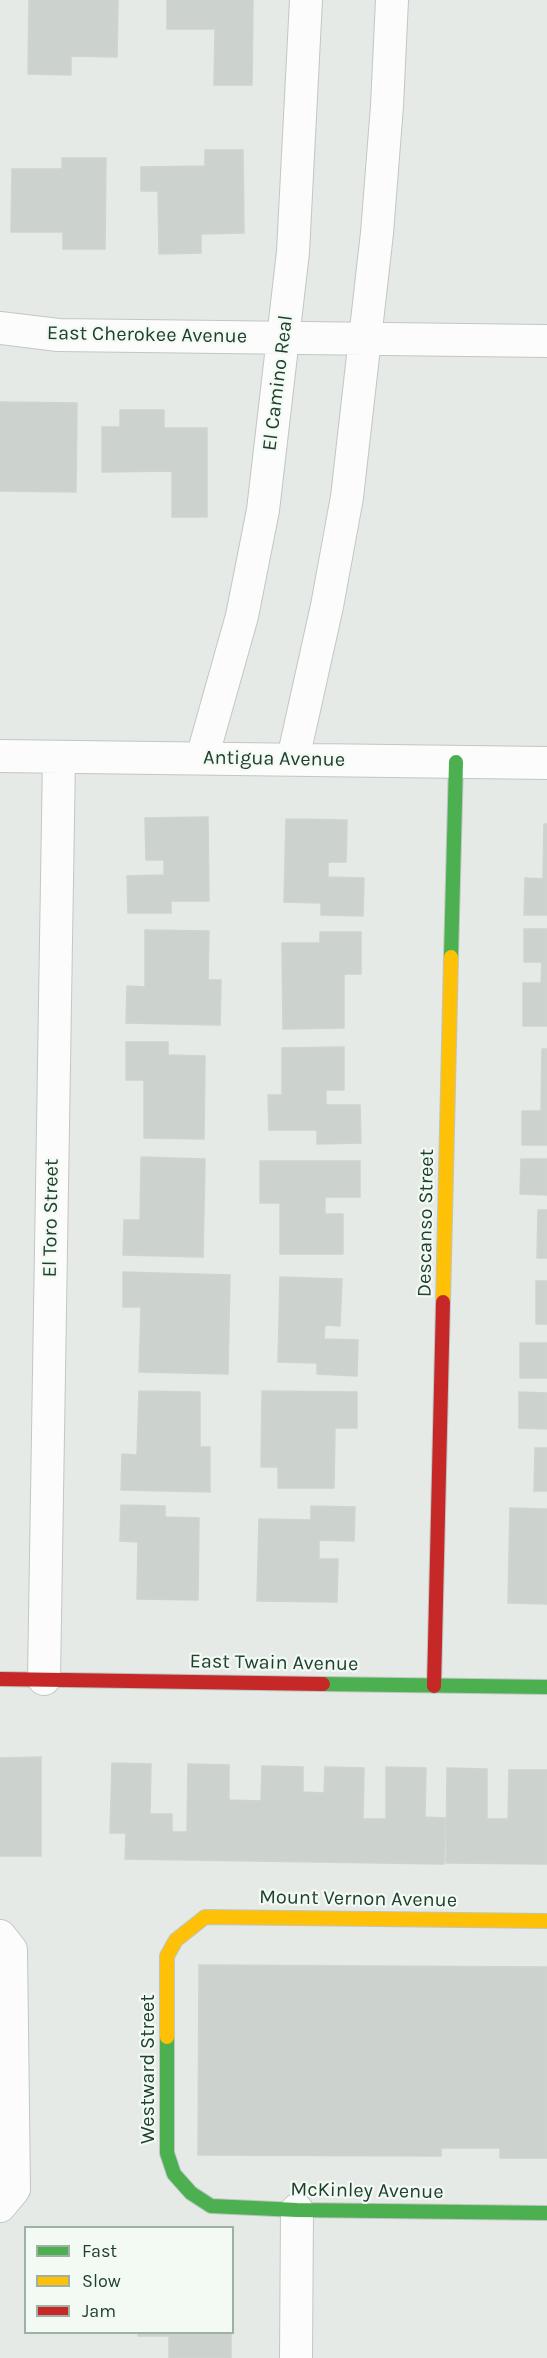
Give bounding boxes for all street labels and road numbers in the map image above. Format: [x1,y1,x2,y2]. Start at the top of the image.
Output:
street label: El Camino Real [258,314,298,452]
street label: East Cherokee Avenue [47,321,247,349]
street label: Antigua Avenue [203,746,345,772]
street label: Descanso Street [413,1149,439,1297]
street label: El Toro Street [38,1158,64,1278]
street label: East Twain Avenue [189,1650,359,1676]
street label: Mount Vernon Avenue [259,1885,457,1913]
street label: Westward Street [136,1994,160,2144]
street label: McKinley Avenue [290,2178,444,2204]

